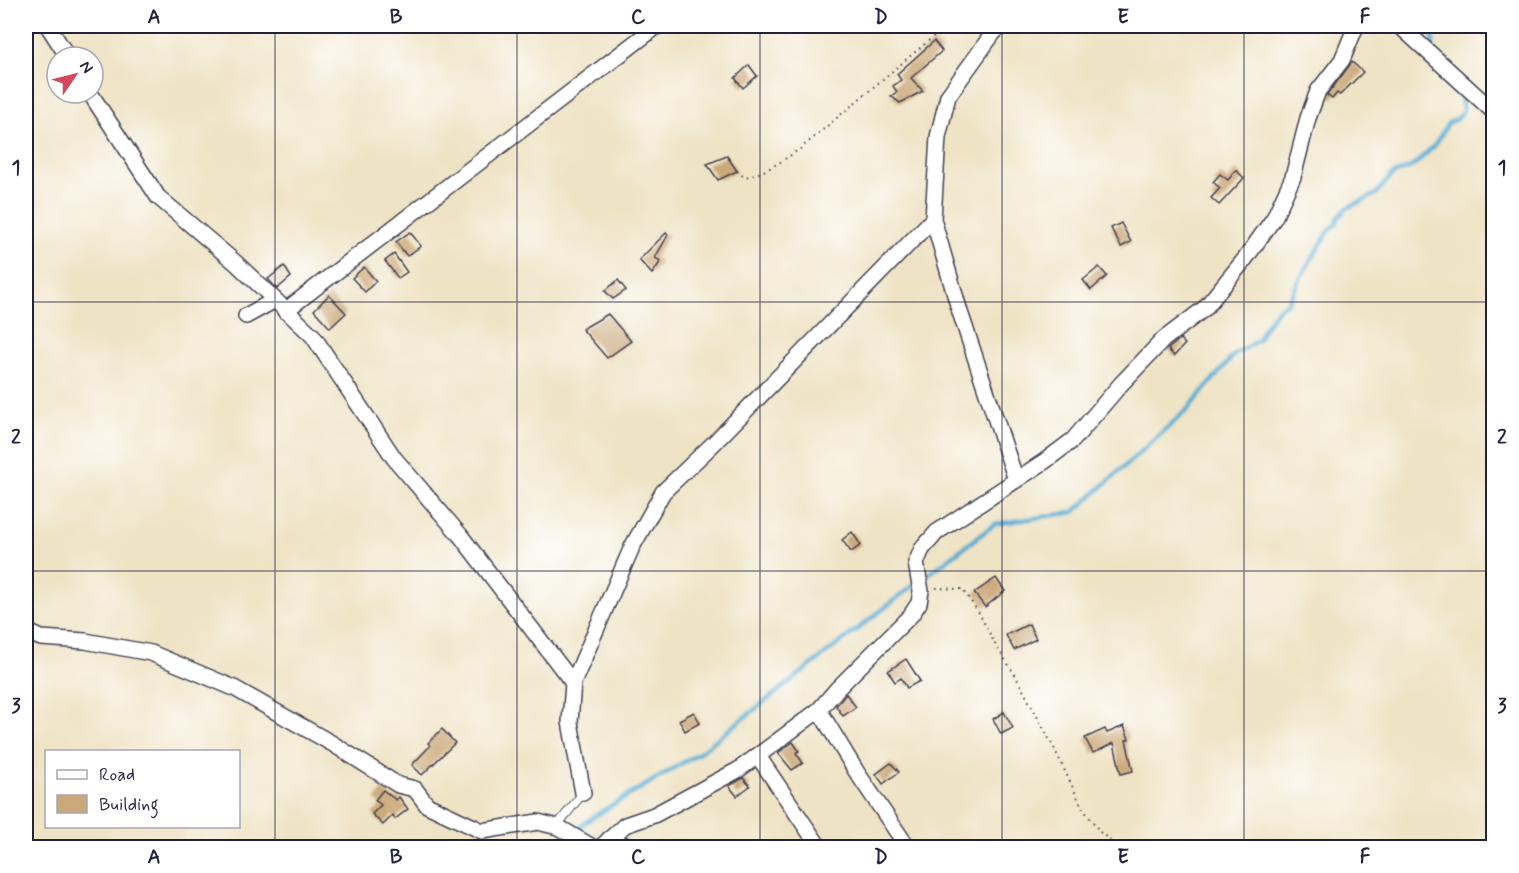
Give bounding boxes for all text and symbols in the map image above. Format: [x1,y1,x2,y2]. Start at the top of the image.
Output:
text: A [147,4,161,31]
text: B [390,4,403,31]
text: C [631,4,646,31]
text: D [874,4,888,31]
text: E [1117,4,1129,31]
text: F [1360,4,1371,31]
north arrow [45,45,105,105]
text: N [74,57,98,78]
text: 1 [12,155,20,182]
text: 1 [1498,155,1506,182]
text: 2 [11,424,21,451]
text: 2 [1497,424,1507,451]
text: 3 [11,693,21,720]
text: 3 [1497,693,1507,720]
legend [45,750,240,828]
text: Road [99,763,135,787]
text: Building [99,793,159,819]
text: A [147,844,161,871]
text: B [390,844,403,871]
text: C [631,844,646,871]
text: D [874,844,888,871]
text: E [1117,844,1129,871]
text: F [1360,844,1371,871]

